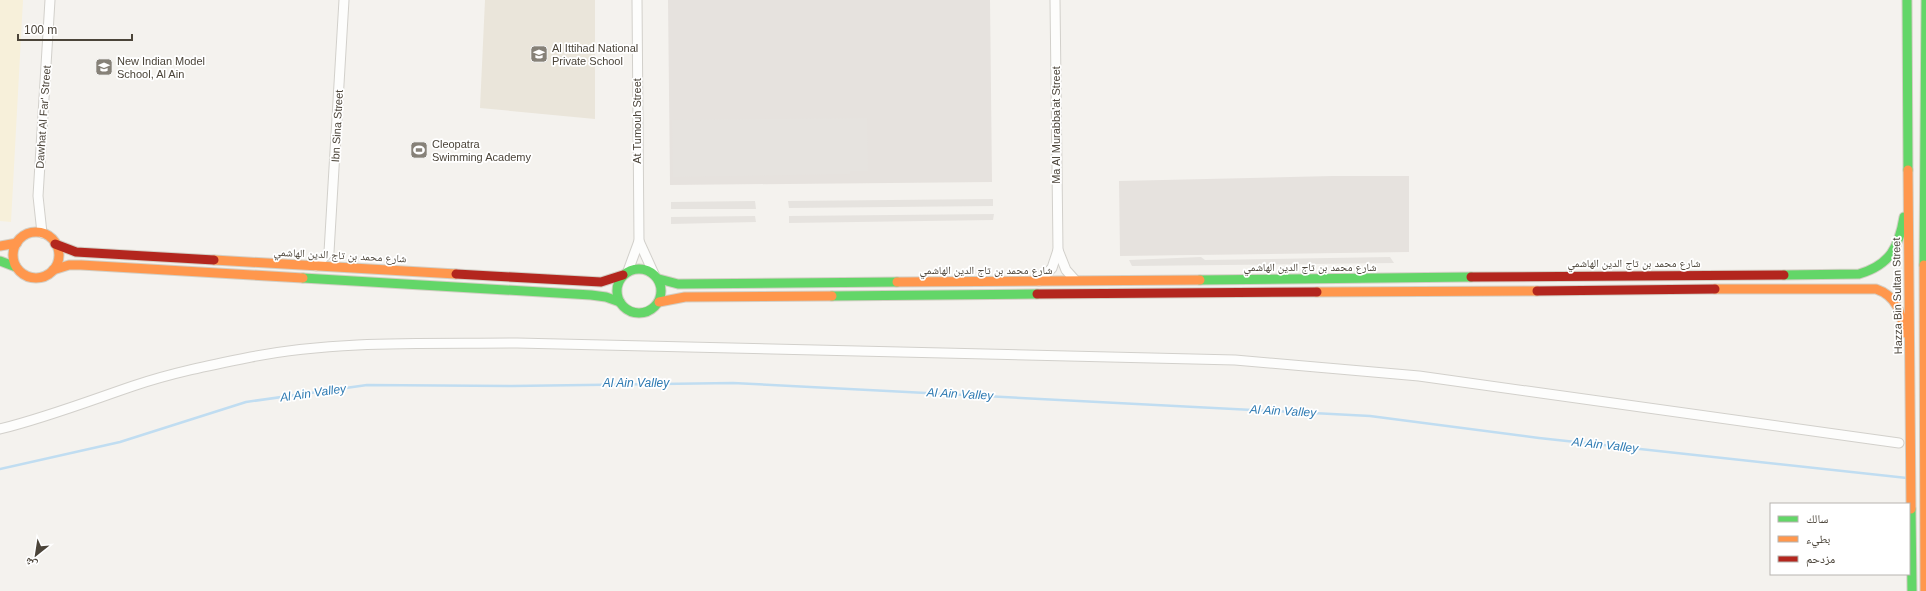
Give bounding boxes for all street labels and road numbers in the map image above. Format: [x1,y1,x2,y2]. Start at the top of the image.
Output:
street label: Dawhat Al Far' Street [33,65,53,169]
street label: Ma Al Murabba'at Street [1050,66,1062,184]
street label: At Tumouh Street [631,78,643,164]
street label: Ibn Sina Street [329,89,345,163]
street label: Hazza Bin Sultan Street [1890,238,1904,354]
street label: شارع محمد بن تاج الدين الهاشمي [273,246,407,267]
street label: شارع محمد بن تاج الدين الهاشمي [1568,257,1700,272]
street label: شارع محمد بن تاج الدين الهاشمي [1244,261,1376,276]
street label: شارع محمد بن تاج الدين الهاشمي [920,264,1052,279]

